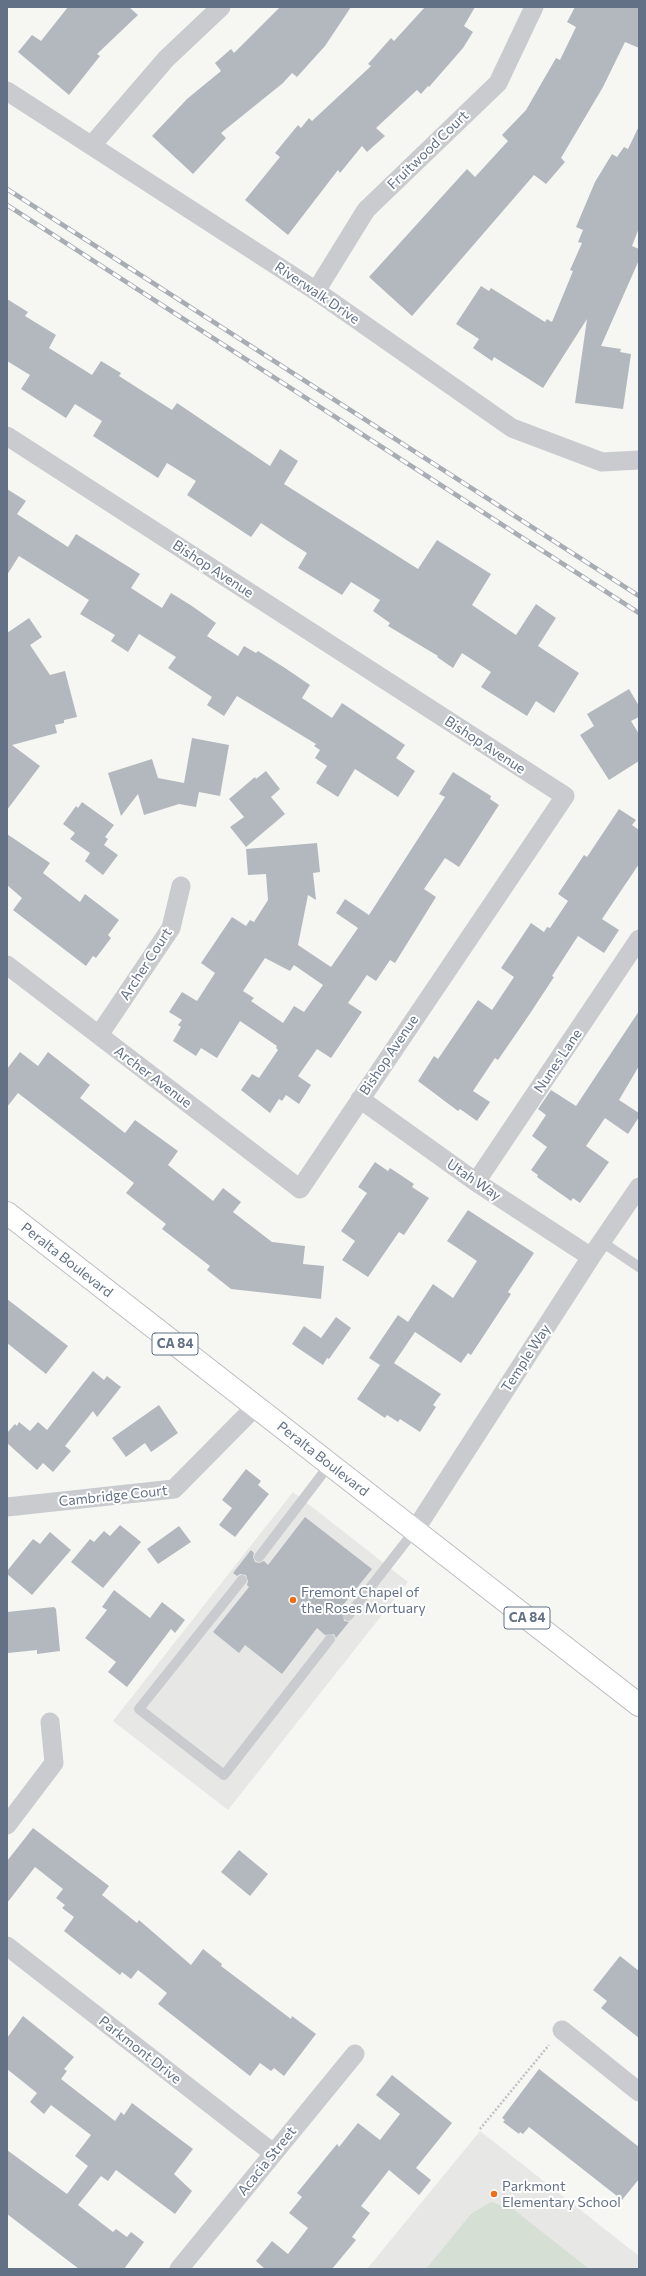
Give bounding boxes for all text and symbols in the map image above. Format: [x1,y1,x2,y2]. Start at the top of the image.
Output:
street label: Fruitwood Court [384,107,472,193]
street label: Riverwalk Drive [271,258,363,328]
street label: Bishop Avenue [169,537,257,601]
street label: Bishop Avenue [441,713,529,777]
street label: Archer Court [116,925,176,1003]
street label: Bishop Avenue [356,1012,422,1098]
street label: Nunes Lane [530,1026,586,1096]
street label: Archer Avenue [111,1043,195,1111]
street label: Utah Way [444,1156,504,1204]
street label: Peralta Boulevard [18,1219,116,1301]
street label: Temple Way [498,1321,554,1395]
road number: CA 84 [152,1333,198,1355]
street label: Peralta Boulevard [274,1418,372,1500]
street label: Cambridge Court [58,1482,168,1510]
place label: Fremont Chapel of the Roses Mortuary [301,1584,426,1616]
marker: Fremont Chapel of the Roses Mortuary [288,1595,298,1605]
road number: CA 84 [504,1607,550,1629]
street label: Parkmont Drive [95,2013,185,2087]
street label: Acacia Street [234,2123,300,2199]
place label: Parkmont Elementary School [502,2178,621,2210]
marker: Parkmont Elementary School [489,2189,499,2199]

